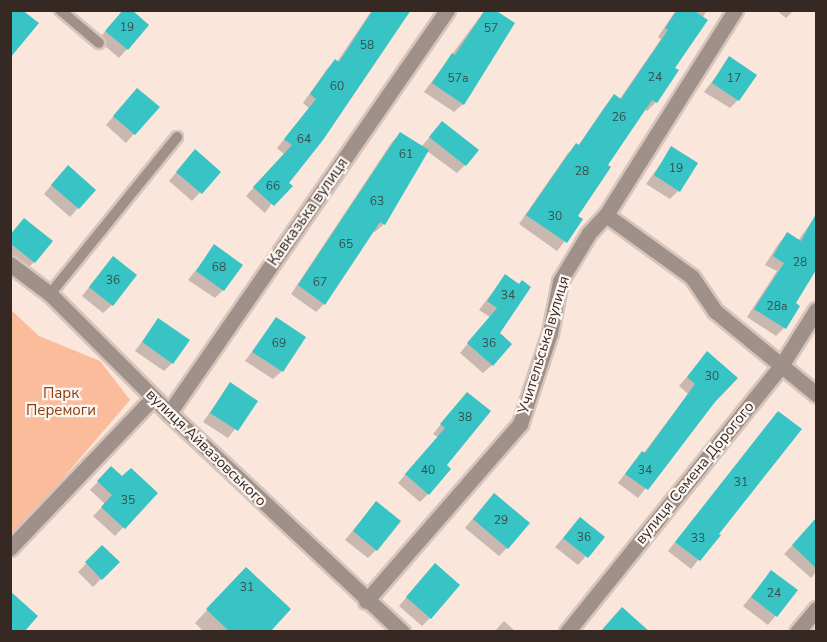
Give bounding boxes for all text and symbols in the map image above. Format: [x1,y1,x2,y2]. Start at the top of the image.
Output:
house number: 19 [120,21,134,35]
house number: 57 [484,22,498,36]
house number: 58 [360,39,374,53]
house number: 24 [648,71,662,85]
house number: 57а [448,72,468,86]
house number: 17 [727,72,741,86]
house number: 60 [330,80,344,94]
house number: 26 [612,111,626,125]
house number: 64 [297,133,311,147]
house number: 61 [399,148,413,162]
street label: Кавказька вулиця [264,155,352,269]
house number: 19 [669,162,683,176]
house number: 28 [575,165,589,179]
house number: 66 [266,180,280,194]
house number: 63 [370,195,384,209]
house number: 30 [548,210,562,224]
house number: 65 [339,238,353,252]
house number: 28 [793,256,807,270]
house number: 68 [212,261,226,275]
house number: 36 [106,274,120,288]
street label: Учительська вулиця [514,274,574,416]
house number: 67 [313,276,327,290]
house number: 34 [501,289,515,303]
house number: 28а [767,300,787,314]
house number: 69 [272,337,286,351]
house number: 36 [482,337,496,351]
house number: 30 [705,370,719,384]
park label: Парк Перемоги [26,384,96,419]
street label: вулиця Айвазовського [142,386,270,510]
street label: вулиця Семена Дорогого [632,398,758,548]
house number: 38 [458,411,472,425]
house number: 40 [421,464,435,478]
house number: 34 [638,464,652,478]
house number: 31 [734,476,748,490]
house number: 35 [121,494,135,508]
house number: 29 [494,514,508,528]
house number: 36 [577,531,591,545]
house number: 33 [691,532,705,546]
house number: 31 [240,581,254,595]
house number: 24 [767,587,781,601]

